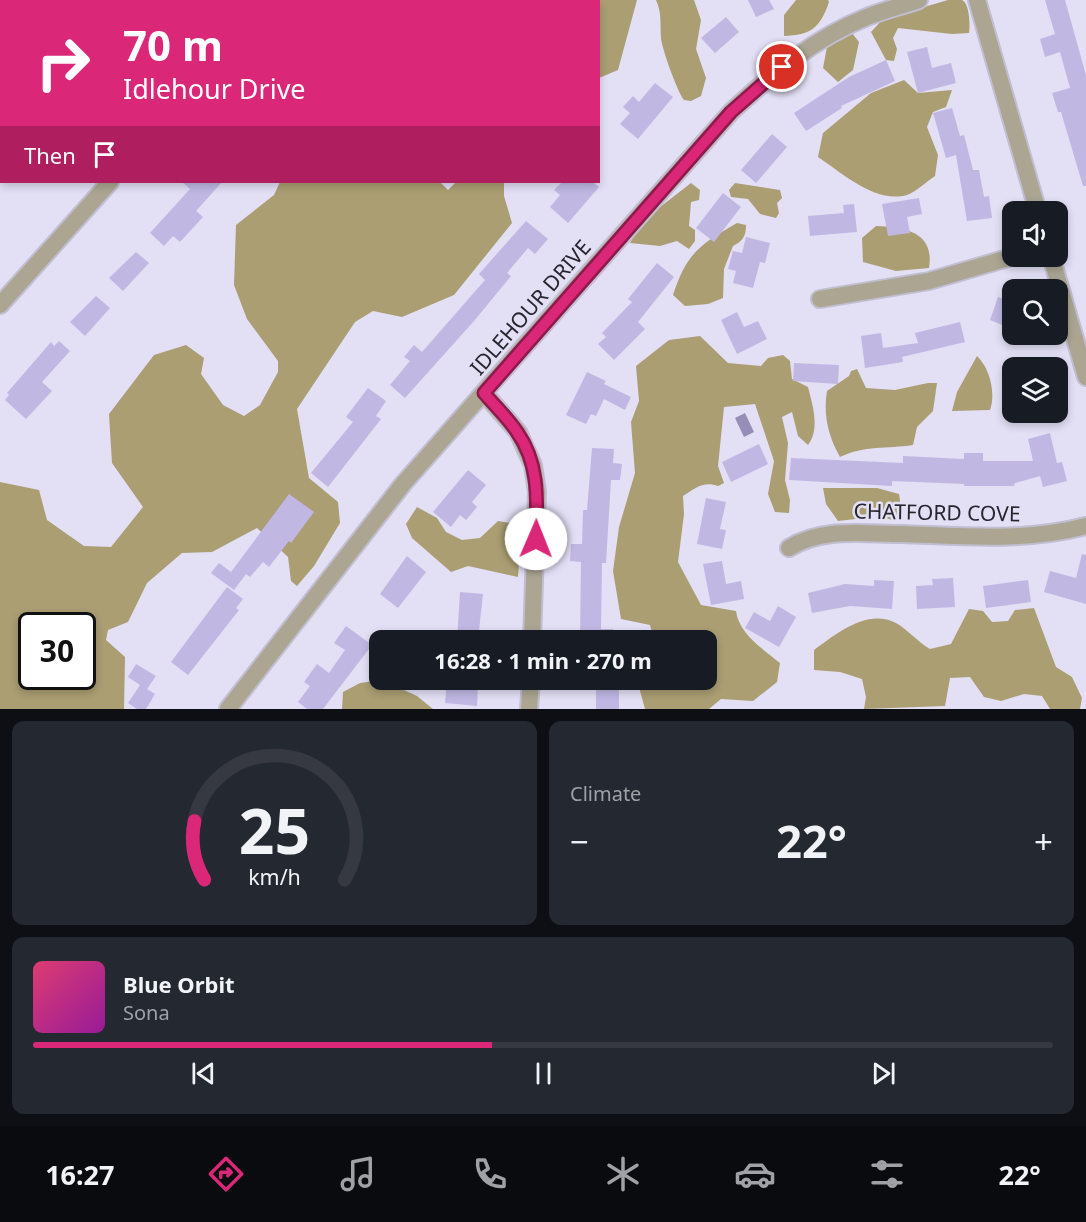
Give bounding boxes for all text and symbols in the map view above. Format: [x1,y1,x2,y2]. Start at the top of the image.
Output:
text: 70 m [123,16,223,73]
icon: right [24,24,102,102]
pin [756,41,807,92]
icon: arrive [765,50,798,83]
text: Idlehour Drive [123,70,306,107]
icon: arrive [88,138,121,171]
text: Then [24,140,76,170]
map controls [1002,201,1068,423]
button: sound [1002,201,1068,267]
street label: IDLEHOUR DRIVE [463,233,597,381]
button: search [1002,279,1068,345]
button: layers [1002,357,1068,423]
street label: CHATFORD COVE [853,497,1021,527]
position arrow [504,507,568,571]
speed limit sign: 30 [18,612,96,690]
text: 16:28 · 1 min · 270 m [434,645,652,675]
text: Climate [570,780,641,807]
text: 25 [239,787,310,872]
text: 22° [776,810,847,871]
text: − [570,819,589,864]
text: + [1034,819,1053,864]
text: km/h [248,862,301,891]
text: Blue Orbit [123,969,235,999]
text: Sona [123,999,170,1026]
icon: previous [187,1057,220,1090]
icon: pause [527,1057,560,1090]
icon: next [867,1057,900,1090]
icon: directions [205,1153,247,1195]
icon: music [337,1153,379,1195]
icon: phone [469,1153,511,1195]
icon: climate [602,1153,644,1195]
icon: car [734,1153,776,1195]
icon: filters [866,1153,908,1195]
text: 16:27 [45,1156,115,1193]
text: 22° [998,1156,1041,1193]

